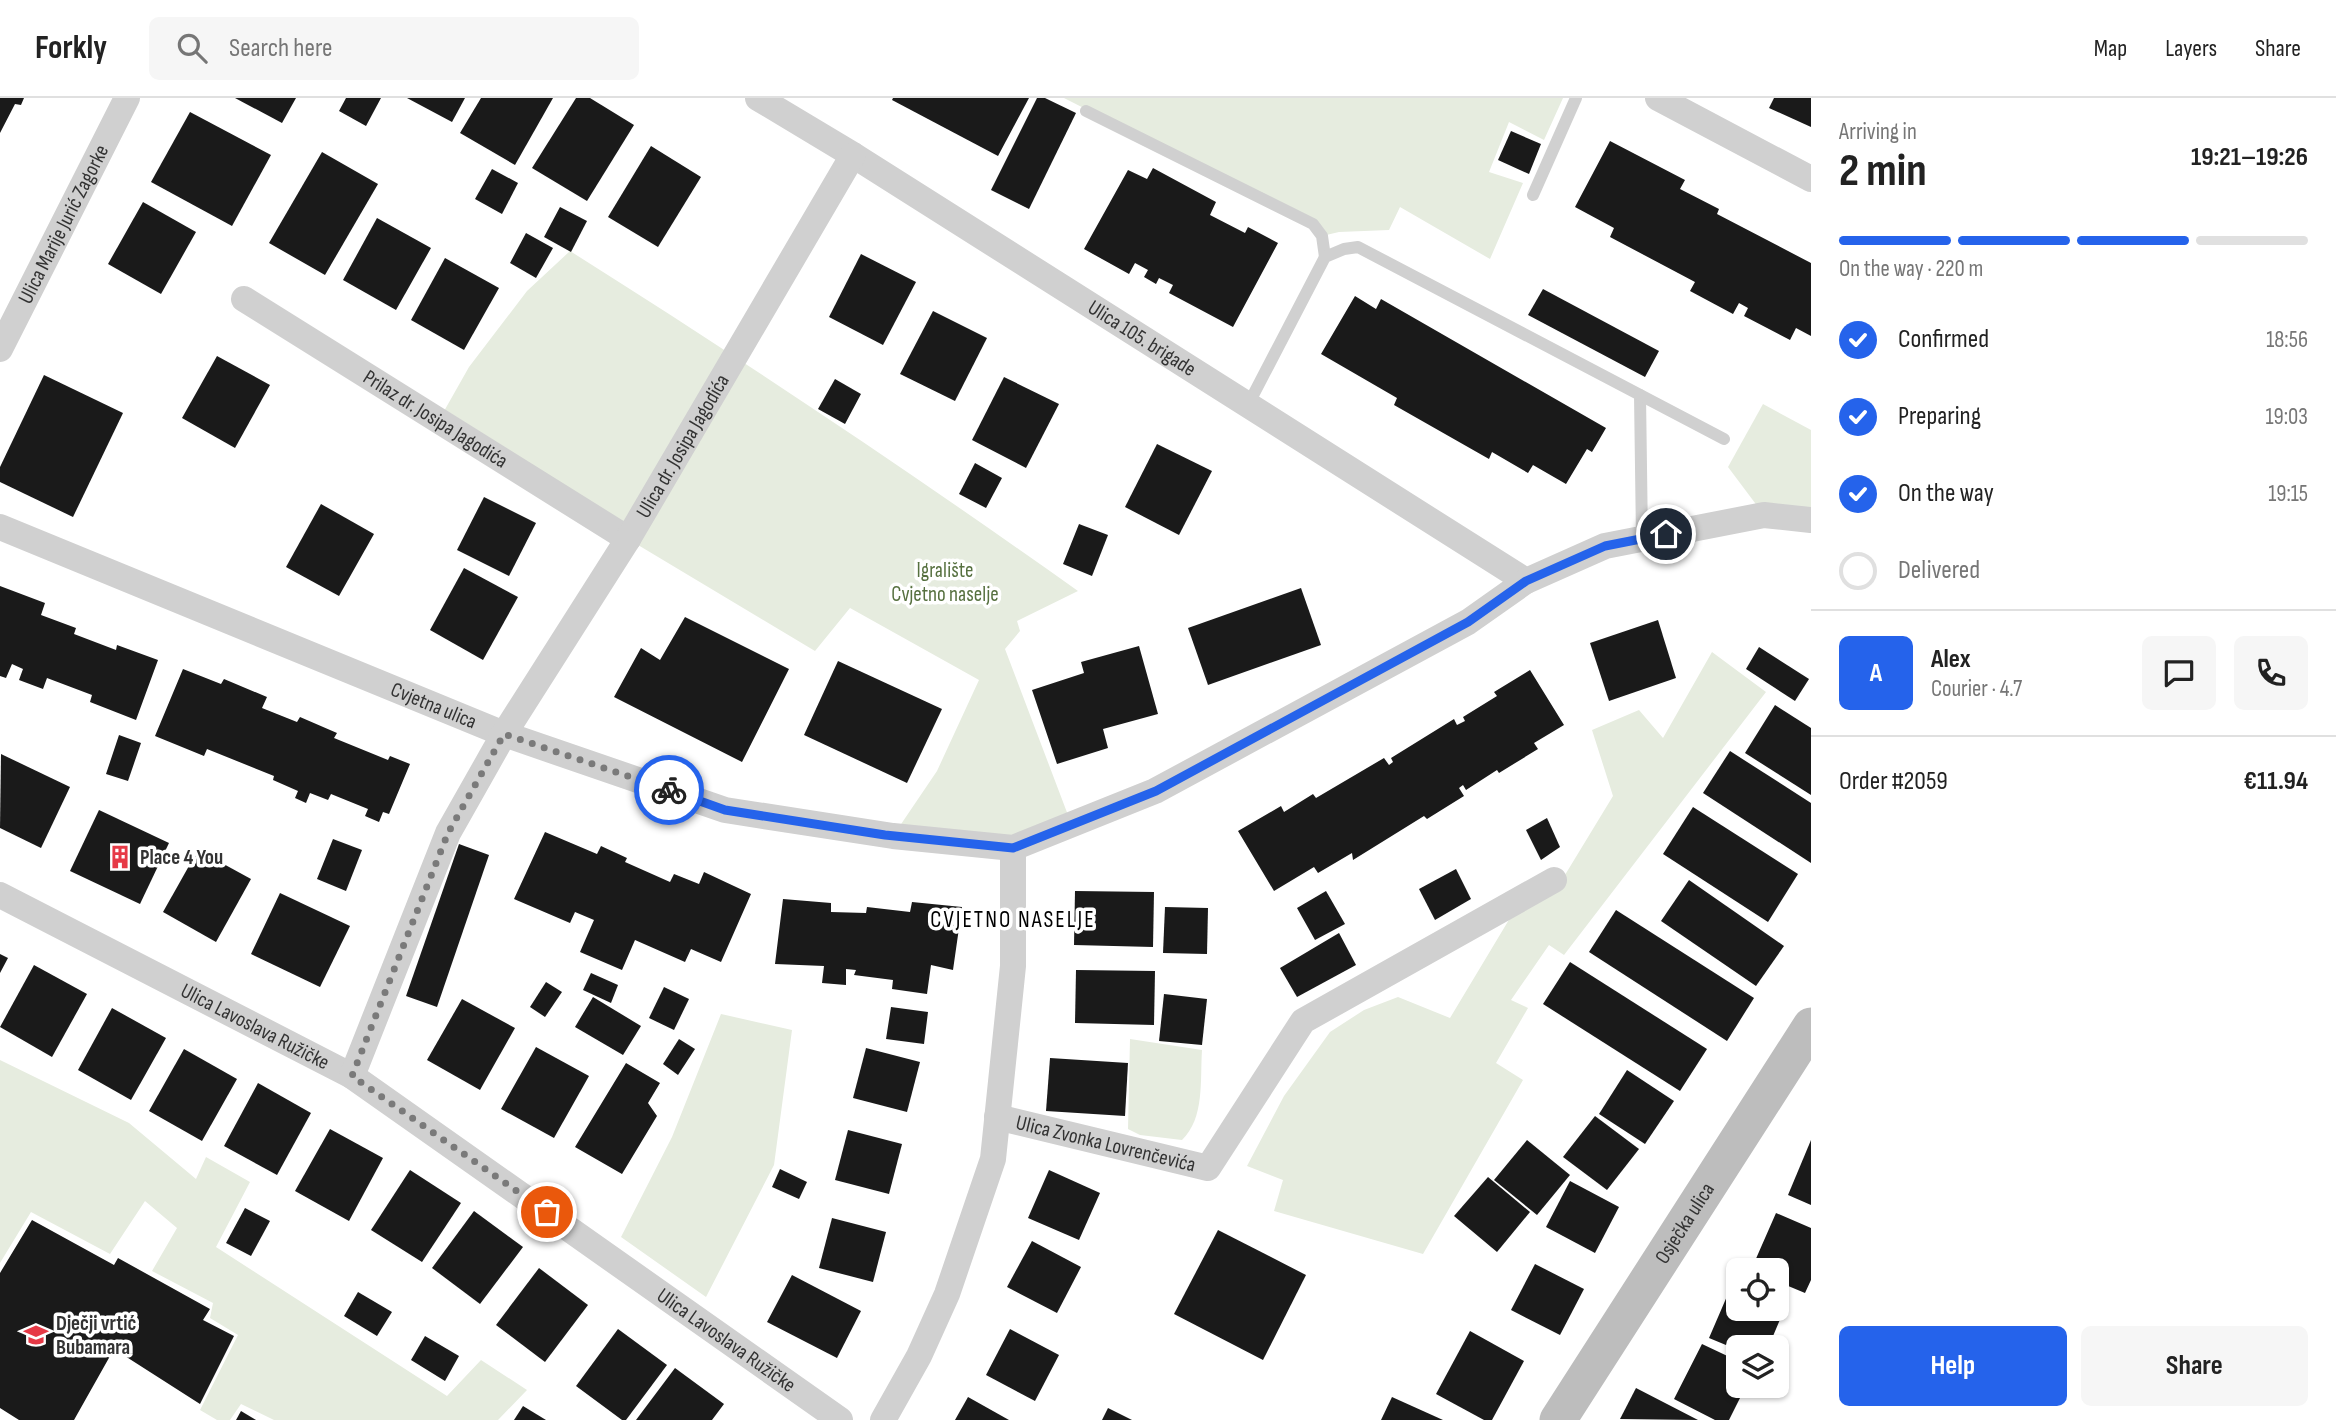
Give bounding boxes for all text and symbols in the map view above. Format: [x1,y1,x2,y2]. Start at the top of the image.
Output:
search box [149,17,639,80]
text: Forkly [35,28,107,68]
icon: search [173,29,211,67]
text: Search here [229,33,332,64]
text: Map [2094,34,2127,63]
text: Layers [2165,34,2217,63]
text: Share [2255,34,2301,63]
text: Arriving in [1839,118,1917,146]
street label: Ulica Marije Jurić Zagorke [13,140,114,308]
text: 19:21–19:26 [2191,142,2308,173]
text: 2 min [1839,144,1927,199]
text: On the way · 220 m [1839,255,1983,283]
street label: Ulica 105. brigade [1084,295,1201,381]
icon: check [1839,321,1877,359]
text: Confirmed [1898,324,1989,355]
text: 18:56 [2266,326,2308,354]
street label: Prilaz dr. Josipa Jagodića [359,364,512,473]
street label: Ulica dr. Josipa Jagodića [631,370,734,522]
icon: check [1839,398,1877,436]
text: Preparing [1898,401,1981,432]
text: 19:03 [2266,403,2308,431]
icon: check [1839,475,1877,513]
text: On the way [1898,478,1994,509]
text: 19:15 [2268,480,2308,508]
pin [1636,504,1696,564]
icon: home [1647,515,1685,553]
text: Delivered [1898,555,1980,586]
park label: Igralište Cvjetno naselje [891,558,999,607]
button: chat [2142,636,2216,710]
button: phone [2234,636,2308,710]
text: Alex [1931,644,1971,675]
text: A [1870,658,1882,689]
text: Courier · 4.7 [1931,675,2022,703]
street label: Cvjetna ulica [387,676,480,734]
courier [634,755,704,825]
text: Order #2059 [1839,766,1948,797]
text: €11.94 [2243,766,2308,797]
icon: bike [650,771,688,809]
building icon: Place 4 You [106,843,134,871]
place label: Place 4 You [140,845,223,870]
district label: CVJETNO NASELJE [930,906,1096,934]
street label: Ulica Lavoslava Ružičke [177,978,334,1075]
street label: Ulica Zvonka Lovrenčevića [1013,1110,1198,1177]
street label: Osječka ulica [1649,1178,1720,1268]
pin [517,1182,577,1242]
icon: bag [528,1193,566,1231]
map controls [1726,1258,1789,1398]
button: locate [1726,1258,1789,1321]
street label: Ulica Lavoslava Ružičke [652,1283,801,1397]
place label: Dječji vrtić Bubamara [56,1311,136,1360]
school or university icon: Dječji vrtić Bubamara [22,1321,50,1349]
button: Help [1839,1326,2067,1406]
button: Share [2081,1326,2308,1406]
button: layers [1726,1335,1789,1398]

